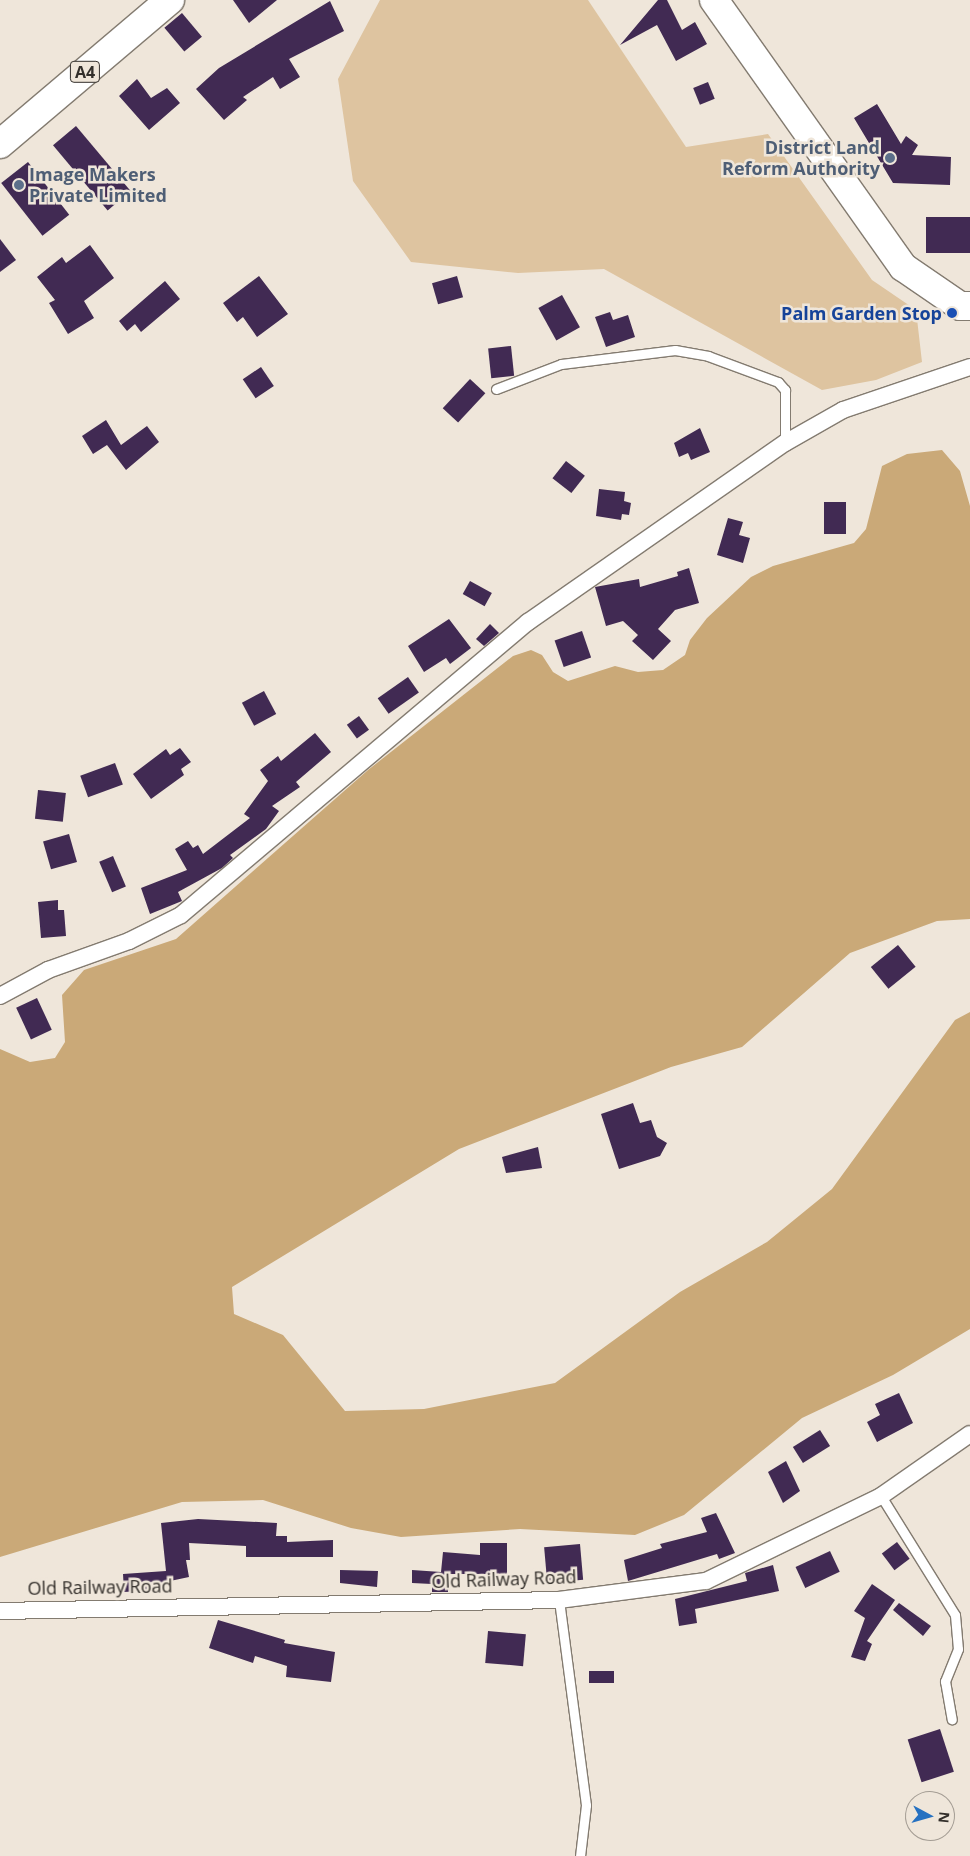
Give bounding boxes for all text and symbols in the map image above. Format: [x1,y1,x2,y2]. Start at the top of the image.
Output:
road number: A4 [69,58,101,86]
place label: District Land Reform Authority [722,137,880,180]
marker: District Land Reform Authority [884,152,896,164]
place label: Image Makers Private Limited [29,164,167,206]
marker: Image Makers Private Limited [13,179,25,191]
place label: Palm Garden Stop [781,302,942,324]
marker: Palm Garden Stop [946,307,958,319]
street label: Old Railway Road [431,1566,577,1592]
street label: Old Railway Road [27,1575,173,1599]
north arrow [905,1791,955,1841]
text: N [934,1811,954,1824]

